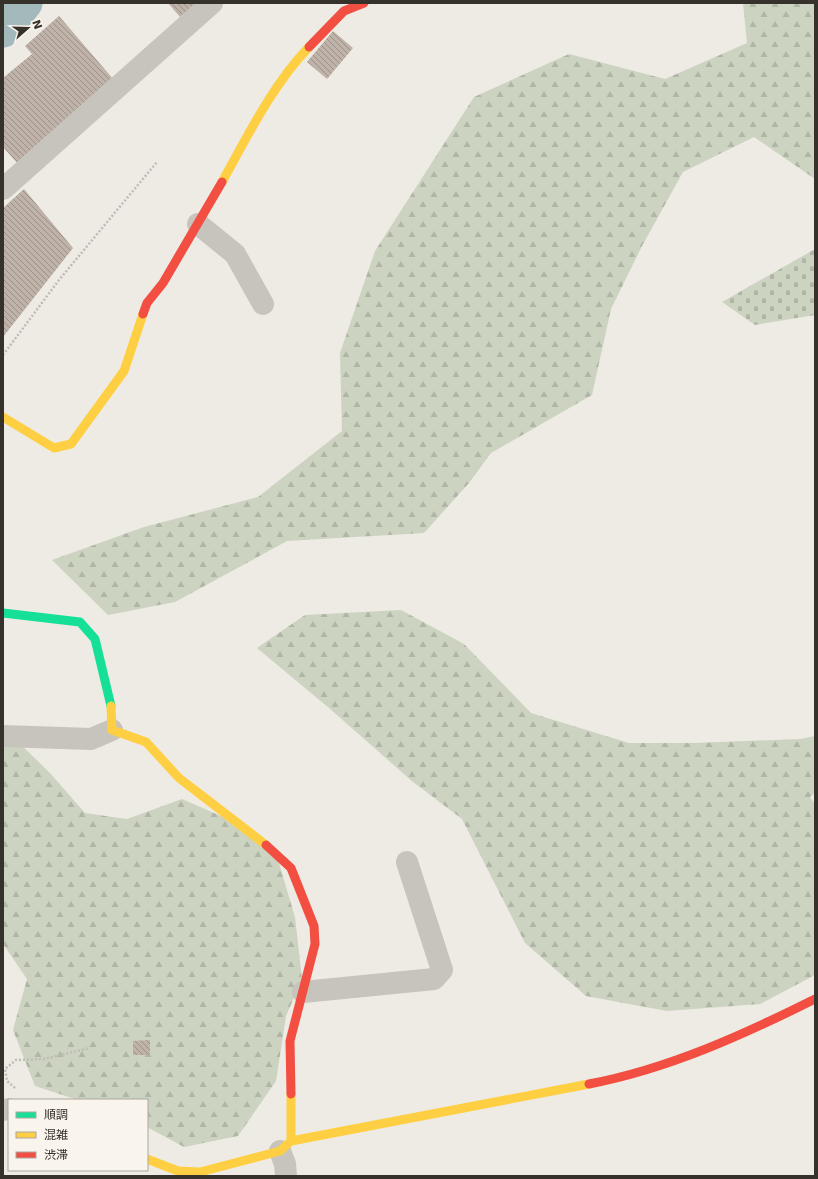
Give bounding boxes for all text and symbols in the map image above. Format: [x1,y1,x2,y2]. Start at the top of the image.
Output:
north arrow [8,8,48,48]
text: N [29,18,45,31]
legend [8,1099,148,1171]
text: 順調 [44,1108,68,1122]
text: 混雑 [44,1128,68,1142]
text: 渋滞 [44,1148,68,1162]

